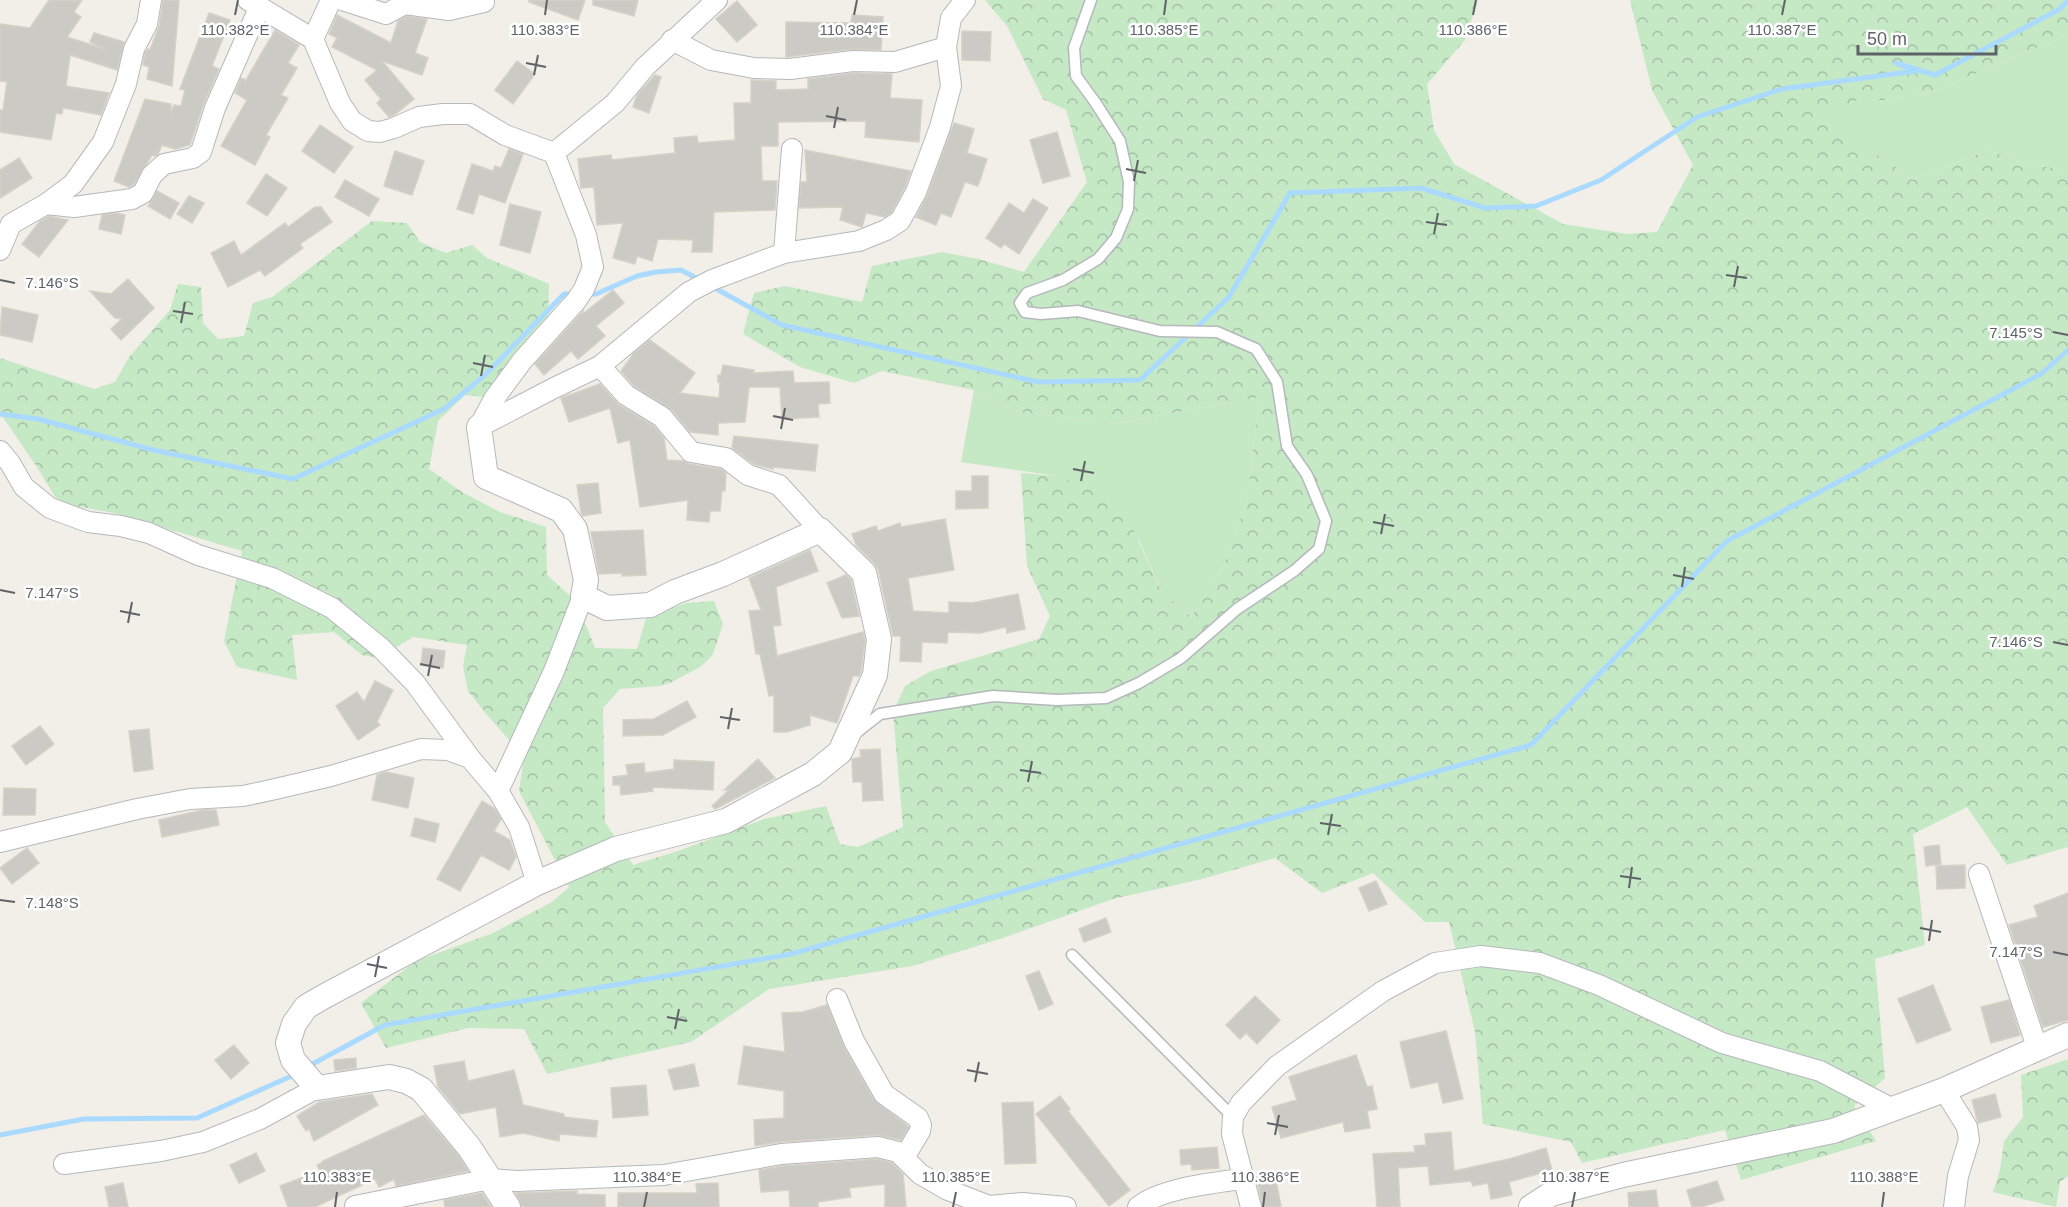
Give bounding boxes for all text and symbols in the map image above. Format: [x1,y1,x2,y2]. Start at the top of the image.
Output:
scale bar [1858,18,1996,56]
text: 110.382°E [200,21,270,38]
text: 110.383°E [510,21,580,38]
text: 110.384°E [819,21,889,38]
text: 110.385°E [1129,21,1199,38]
text: 110.386°E [1438,21,1508,38]
text: 110.387°E [1747,21,1817,38]
text: 50 m [1867,29,1907,49]
text: 7.146°S [25,274,79,291]
text: 7.145°S [1989,324,2043,341]
text: 7.147°S [25,584,79,601]
text: 7.146°S [1989,633,2043,650]
text: 7.148°S [25,894,79,911]
text: 7.147°S [1989,943,2043,960]
text: 110.383°E [302,1168,372,1185]
text: 110.384°E [612,1168,682,1185]
text: 110.385°E [921,1168,991,1185]
text: 110.386°E [1230,1168,1300,1185]
text: 110.387°E [1540,1168,1610,1185]
text: 110.388°E [1849,1168,1919,1185]

